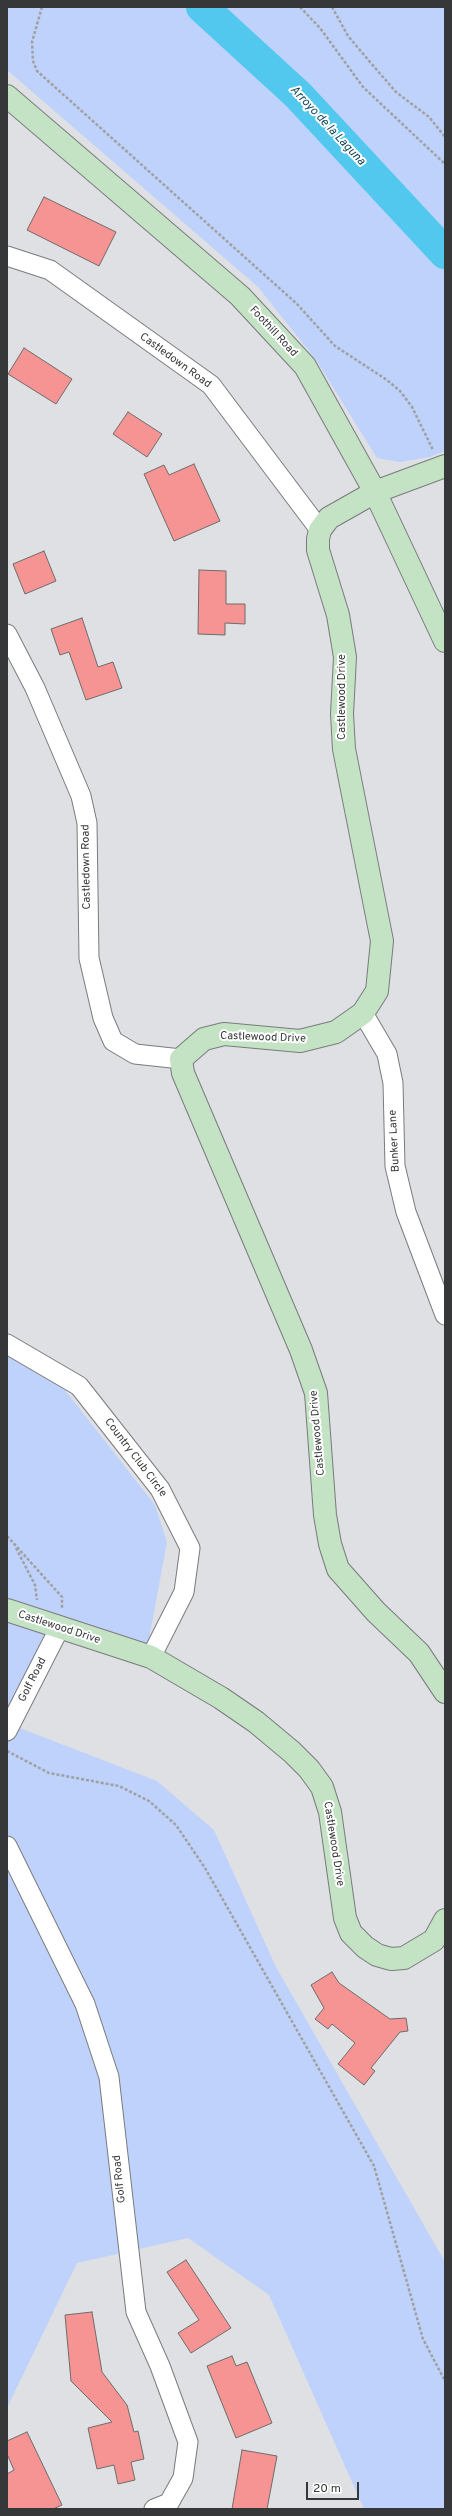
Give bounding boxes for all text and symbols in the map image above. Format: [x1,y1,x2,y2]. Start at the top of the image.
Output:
water label: Arroyo de la Laguna [286,83,368,169]
street label: Foothill Road [246,304,300,360]
street label: Castledown Road [137,331,213,391]
street label: Castlewood Drive [336,654,350,740]
street label: Castledown Road [80,824,94,910]
street label: Castlewood Drive [220,1030,306,1046]
street label: Bunker Lane [387,1109,403,1173]
street label: Castlewood Drive [308,1390,328,1476]
street label: Country Club Circle [101,1416,169,1500]
street label: Castlewood Drive [16,1608,102,1648]
street label: Golf Road [16,1655,50,1705]
street label: Castlewood Drive [320,1801,346,1887]
street label: Golf Road [111,2154,129,2204]
scale bar [308,2474,361,2500]
text: 20 m [313,2481,341,2497]

